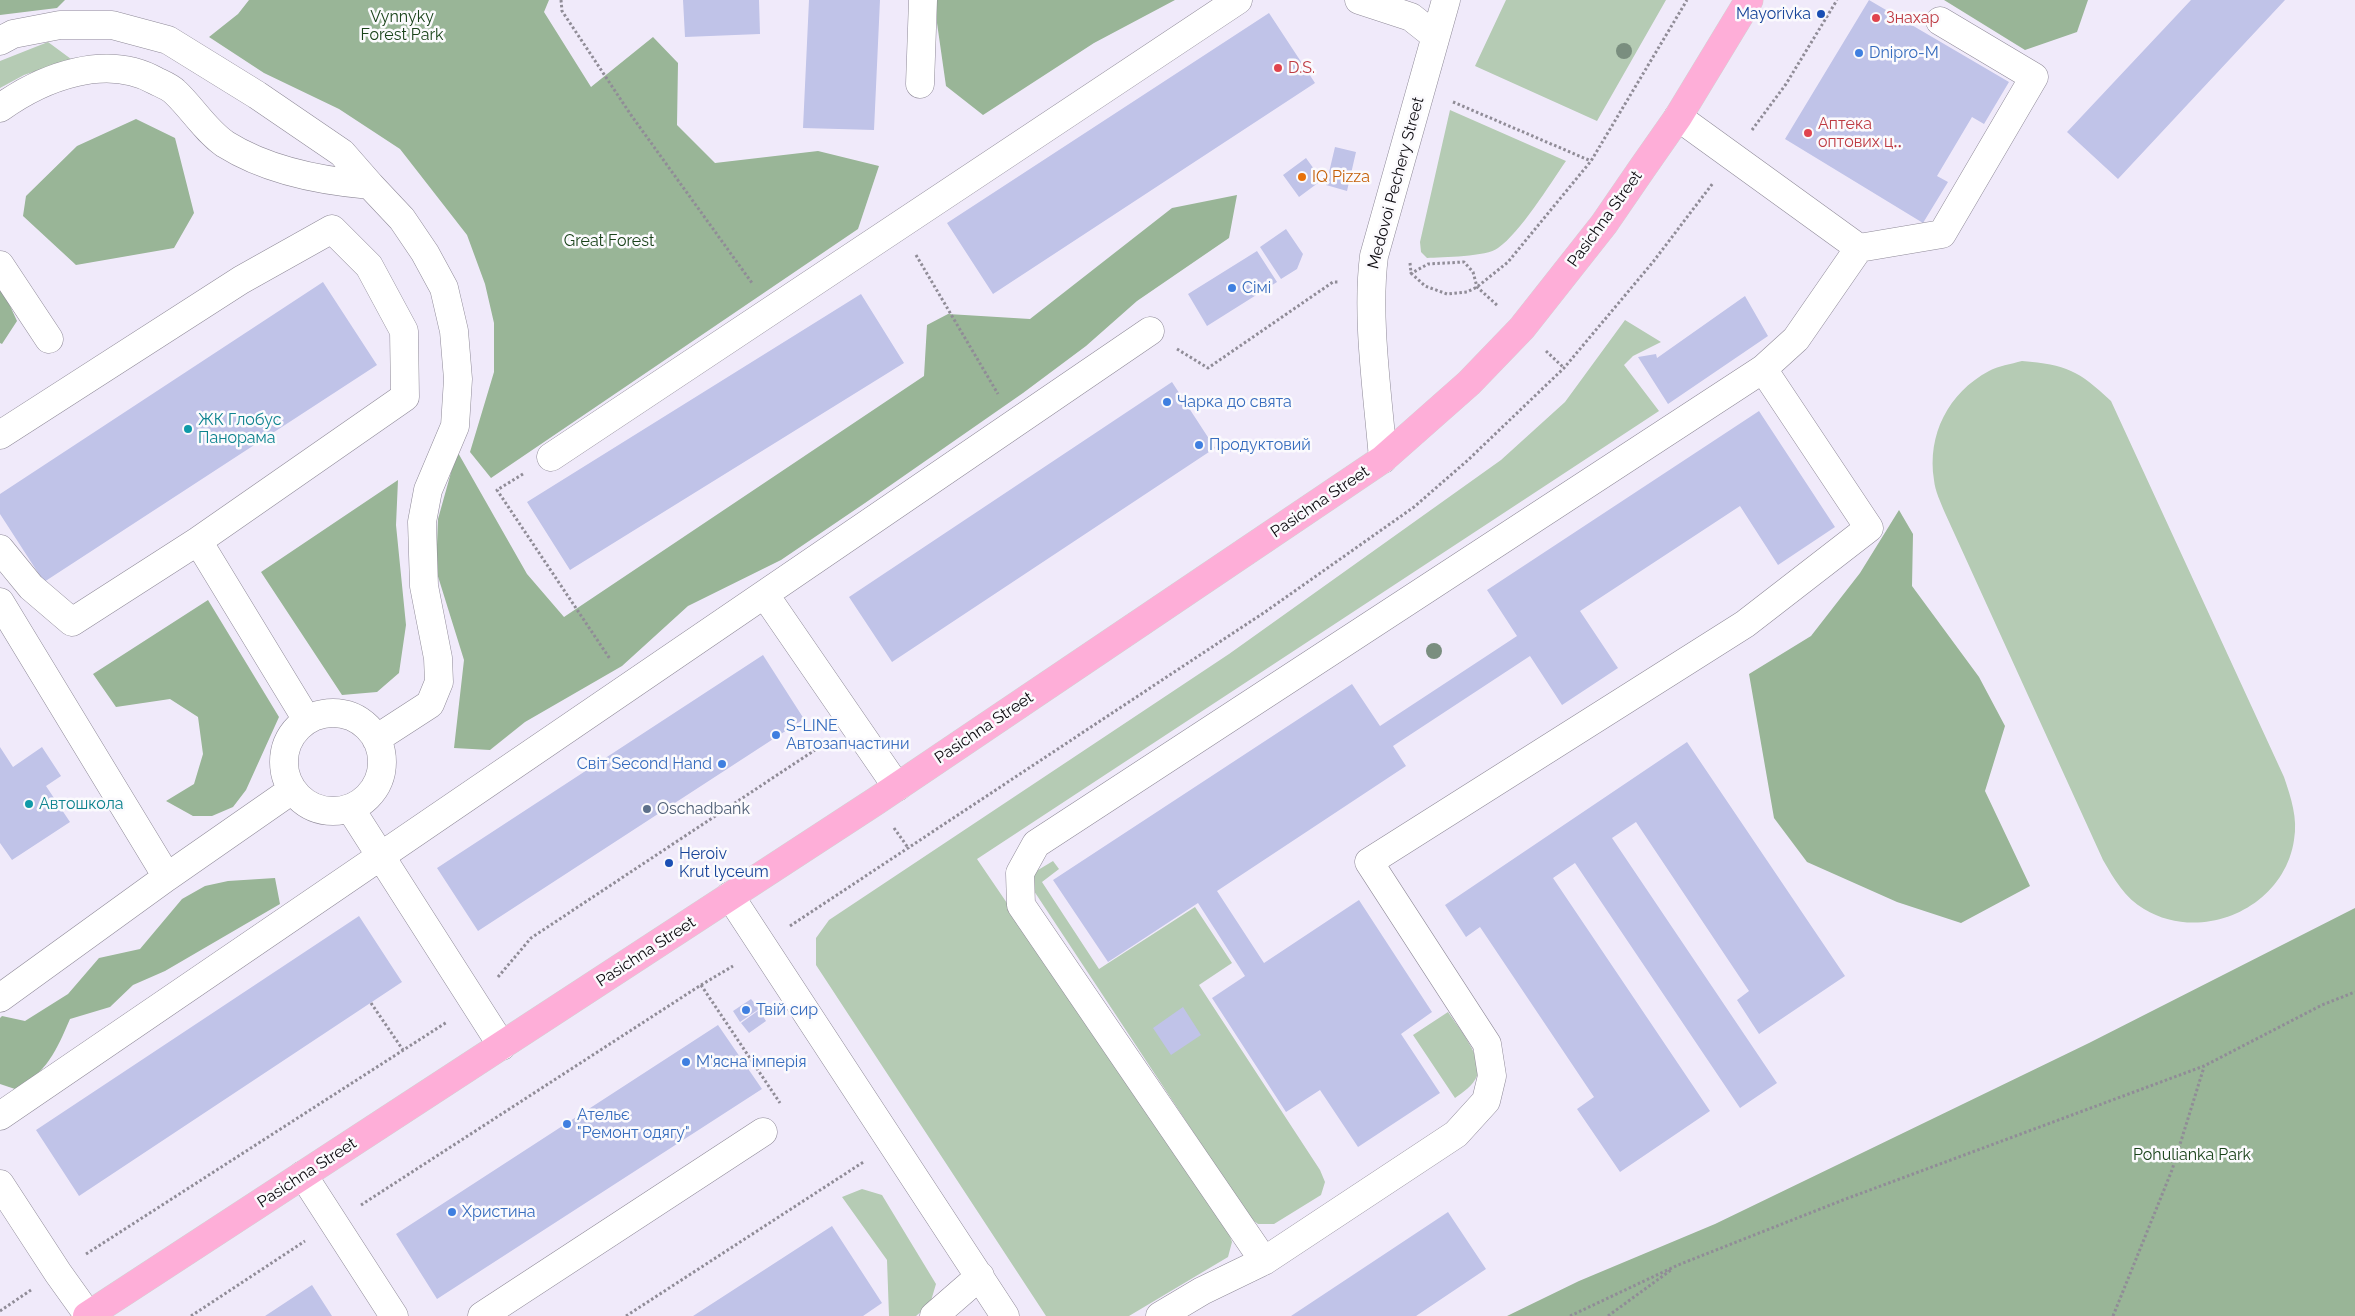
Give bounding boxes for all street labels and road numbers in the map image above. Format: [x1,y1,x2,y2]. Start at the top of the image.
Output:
street label: Medovoi Pechery Street [1364,95,1428,271]
street label: Pasichna Street [1564,167,1646,271]
street label: Pasichna Street [1267,462,1373,542]
street label: Pasichna Street [931,688,1037,768]
street label: Pasichna Street [593,913,699,991]
street label: Pasichna Street [254,1134,360,1212]

